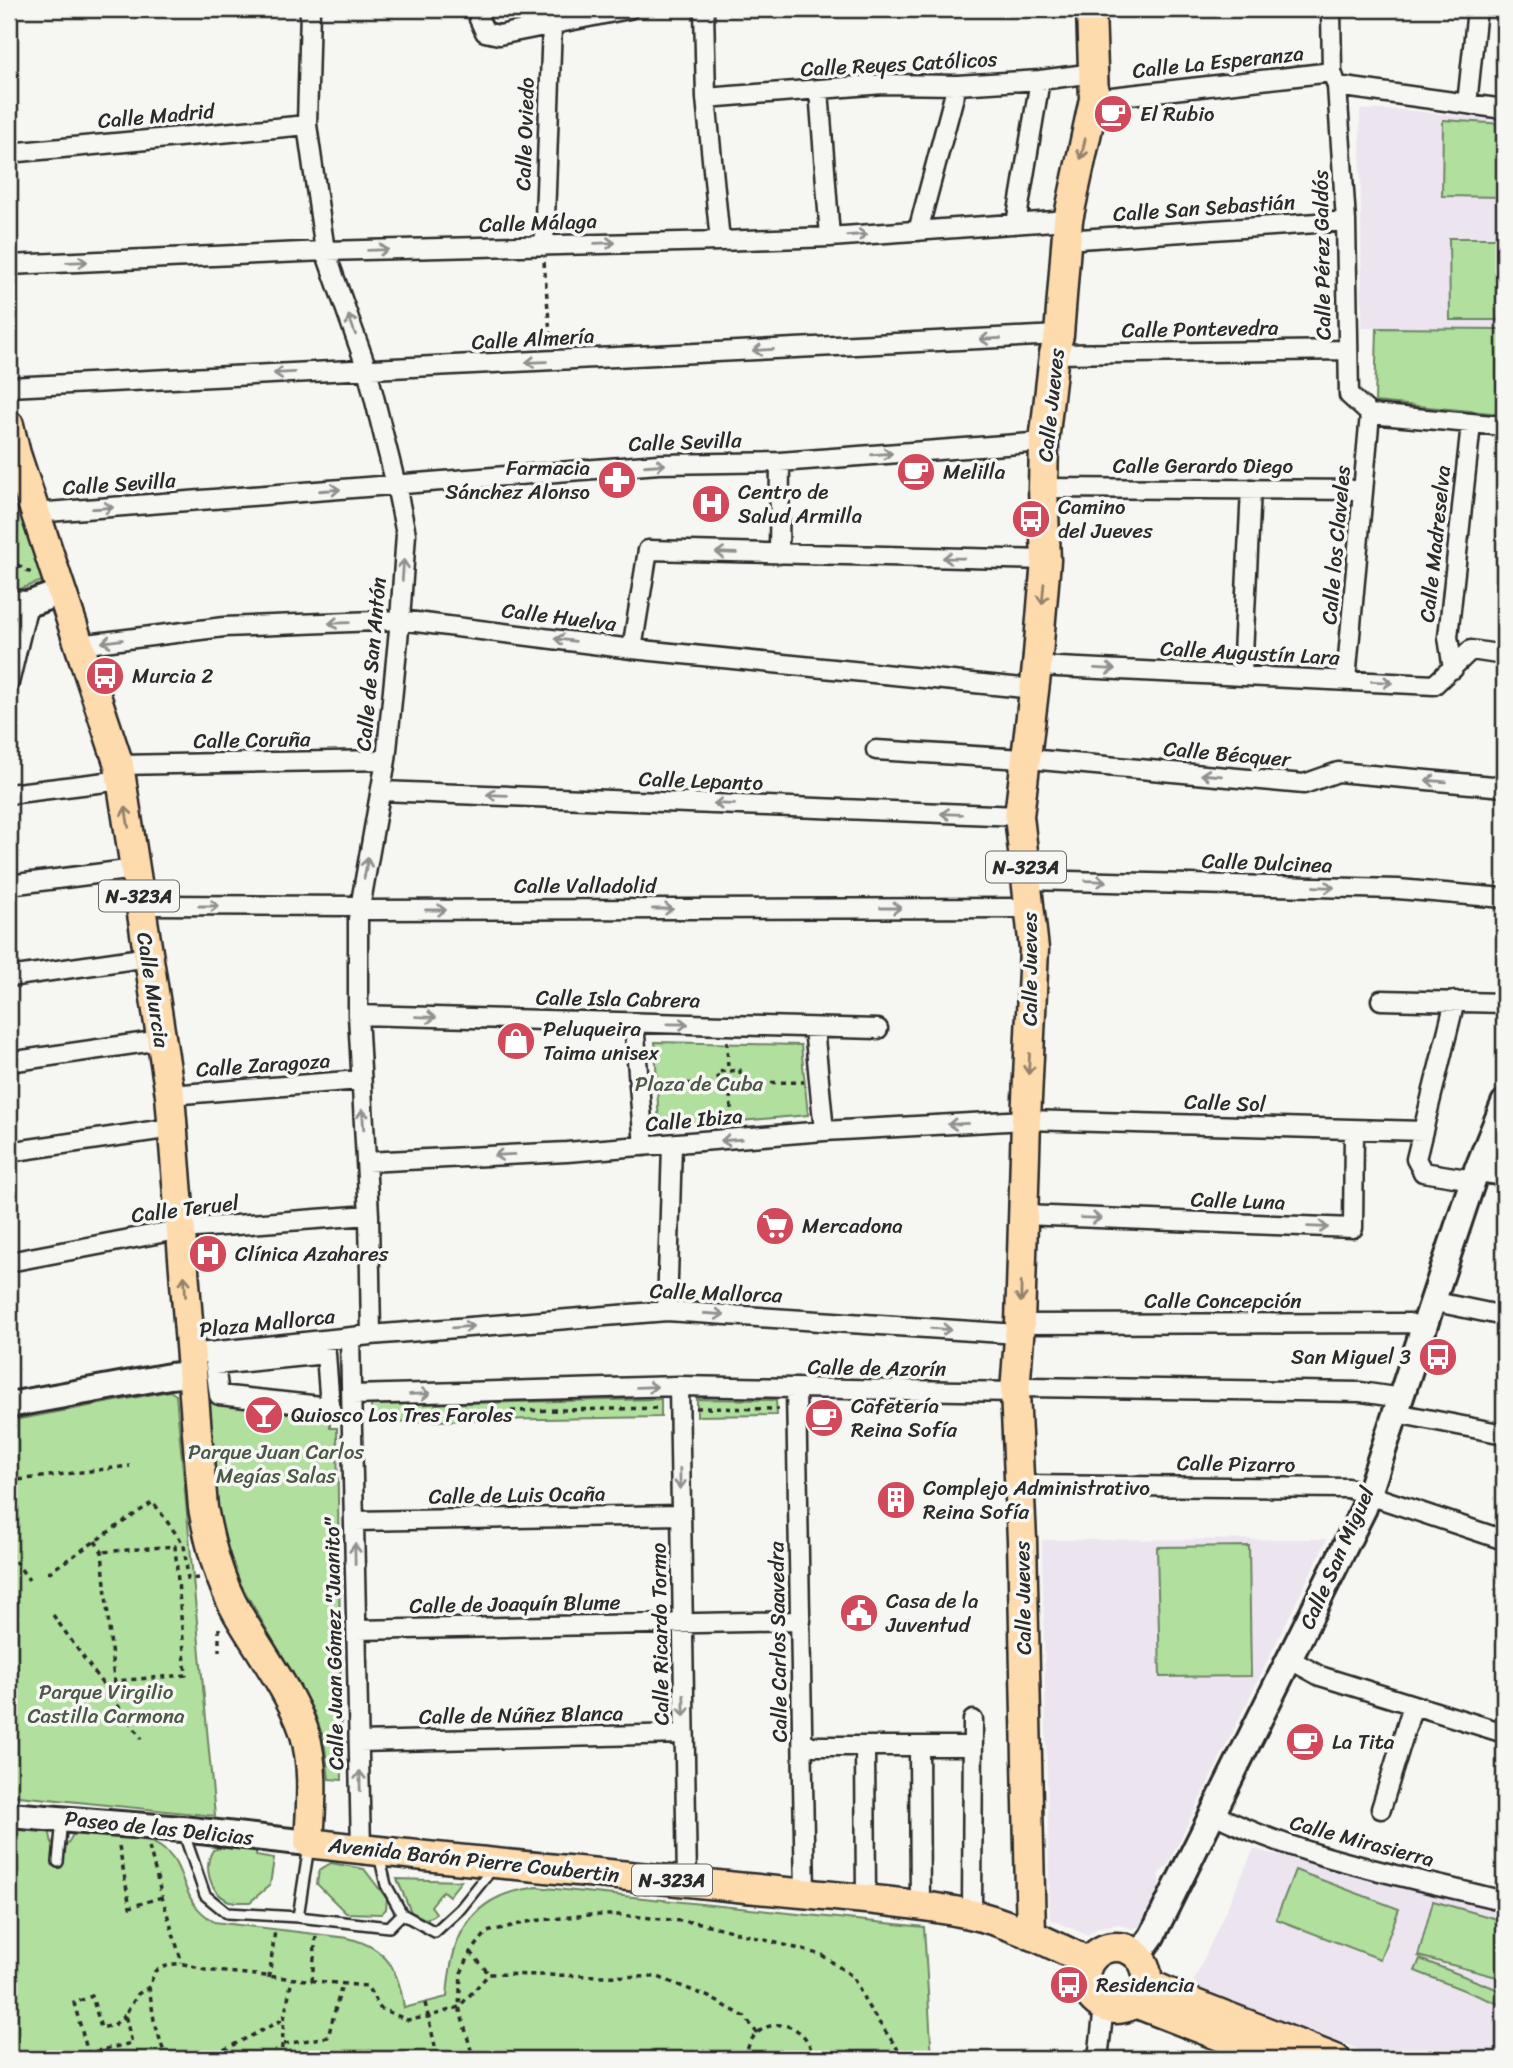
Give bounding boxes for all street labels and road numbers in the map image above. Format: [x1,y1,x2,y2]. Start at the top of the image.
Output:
street label: Calle La Esperanza [1131,34,1306,90]
street label: Calle Reyes Católicos [800,40,999,88]
street label: Calle Oviedo [504,76,546,191]
street label: Calle Madrid [96,92,218,140]
street label: Calle Pérez Galdós [1302,169,1342,340]
street label: Calle San Sebastián [1112,183,1296,233]
street label: Calle Málaga [478,202,598,244]
street label: Calle Pontevedra [1121,309,1279,349]
street label: Calle Almería [471,317,596,361]
street label: Calle Jueves [1026,346,1076,464]
street label: Calle Sevilla [628,421,743,463]
street label: Calle Gerardo Diego [1113,447,1294,485]
street label: Calle Sevilla [61,461,177,507]
street label: Calle Madreselva [1408,463,1462,624]
street label: Calle los Claveles [1310,464,1362,626]
street label: Calle de San Antón [344,575,398,753]
street label: Calle Huelva [500,591,619,643]
street label: Calle Augustín Lara [1159,629,1341,677]
street label: Calle Coruña [193,720,311,760]
street label: Calle Bécquer [1162,730,1294,779]
street label: Calle Lepanto [638,760,764,802]
street label: Calle Dulcinea [1201,842,1333,884]
road number: N-323A [986,852,1066,882]
street label: Calle Valladolid [514,867,658,905]
road number: N-323A [99,880,179,912]
street label: Calle Jueves [1011,912,1049,1026]
street label: Calle Murcia [125,929,181,1051]
street label: Calle Isla Cabrera [536,979,701,1019]
street label: Calle Zaragoza [195,1041,332,1089]
street label: Calle Sol [1184,1083,1267,1123]
street label: Calle Ibiza [644,1097,745,1143]
street label: Calle Luna [1190,1180,1286,1222]
street label: Calle Teruel [129,1183,242,1234]
street label: Calle Mallorca [649,1272,783,1314]
street label: Calle Concepción [1144,1282,1302,1320]
street label: Plaza Mallorca [197,1297,337,1349]
street label: Calle de Azorín [807,1348,947,1388]
street label: Calle Pizarro [1176,1444,1296,1484]
street label: Calle de Luis Ocaña [428,1474,606,1516]
street label: Calle San Miguel [1288,1479,1386,1636]
street label: Calle Juan Gómez "Juanito" [313,1516,355,1770]
street label: Calle Jueves [1003,1540,1043,1655]
street label: Calle Carlos Saavedra [757,1541,799,1743]
street label: Calle Ricardo Tormo [639,1542,681,1726]
street label: Calle de Joaquín Blume [409,1583,621,1625]
street label: Calle de Núñez Blanca [419,1694,624,1736]
street label: Paseo de las Delicias [63,1799,256,1857]
street label: Calle Mirasierra [1286,1803,1439,1879]
street label: Avenida Barón Pierre Coubertin [326,1826,621,1894]
road number: N-323A [632,1864,712,1896]

